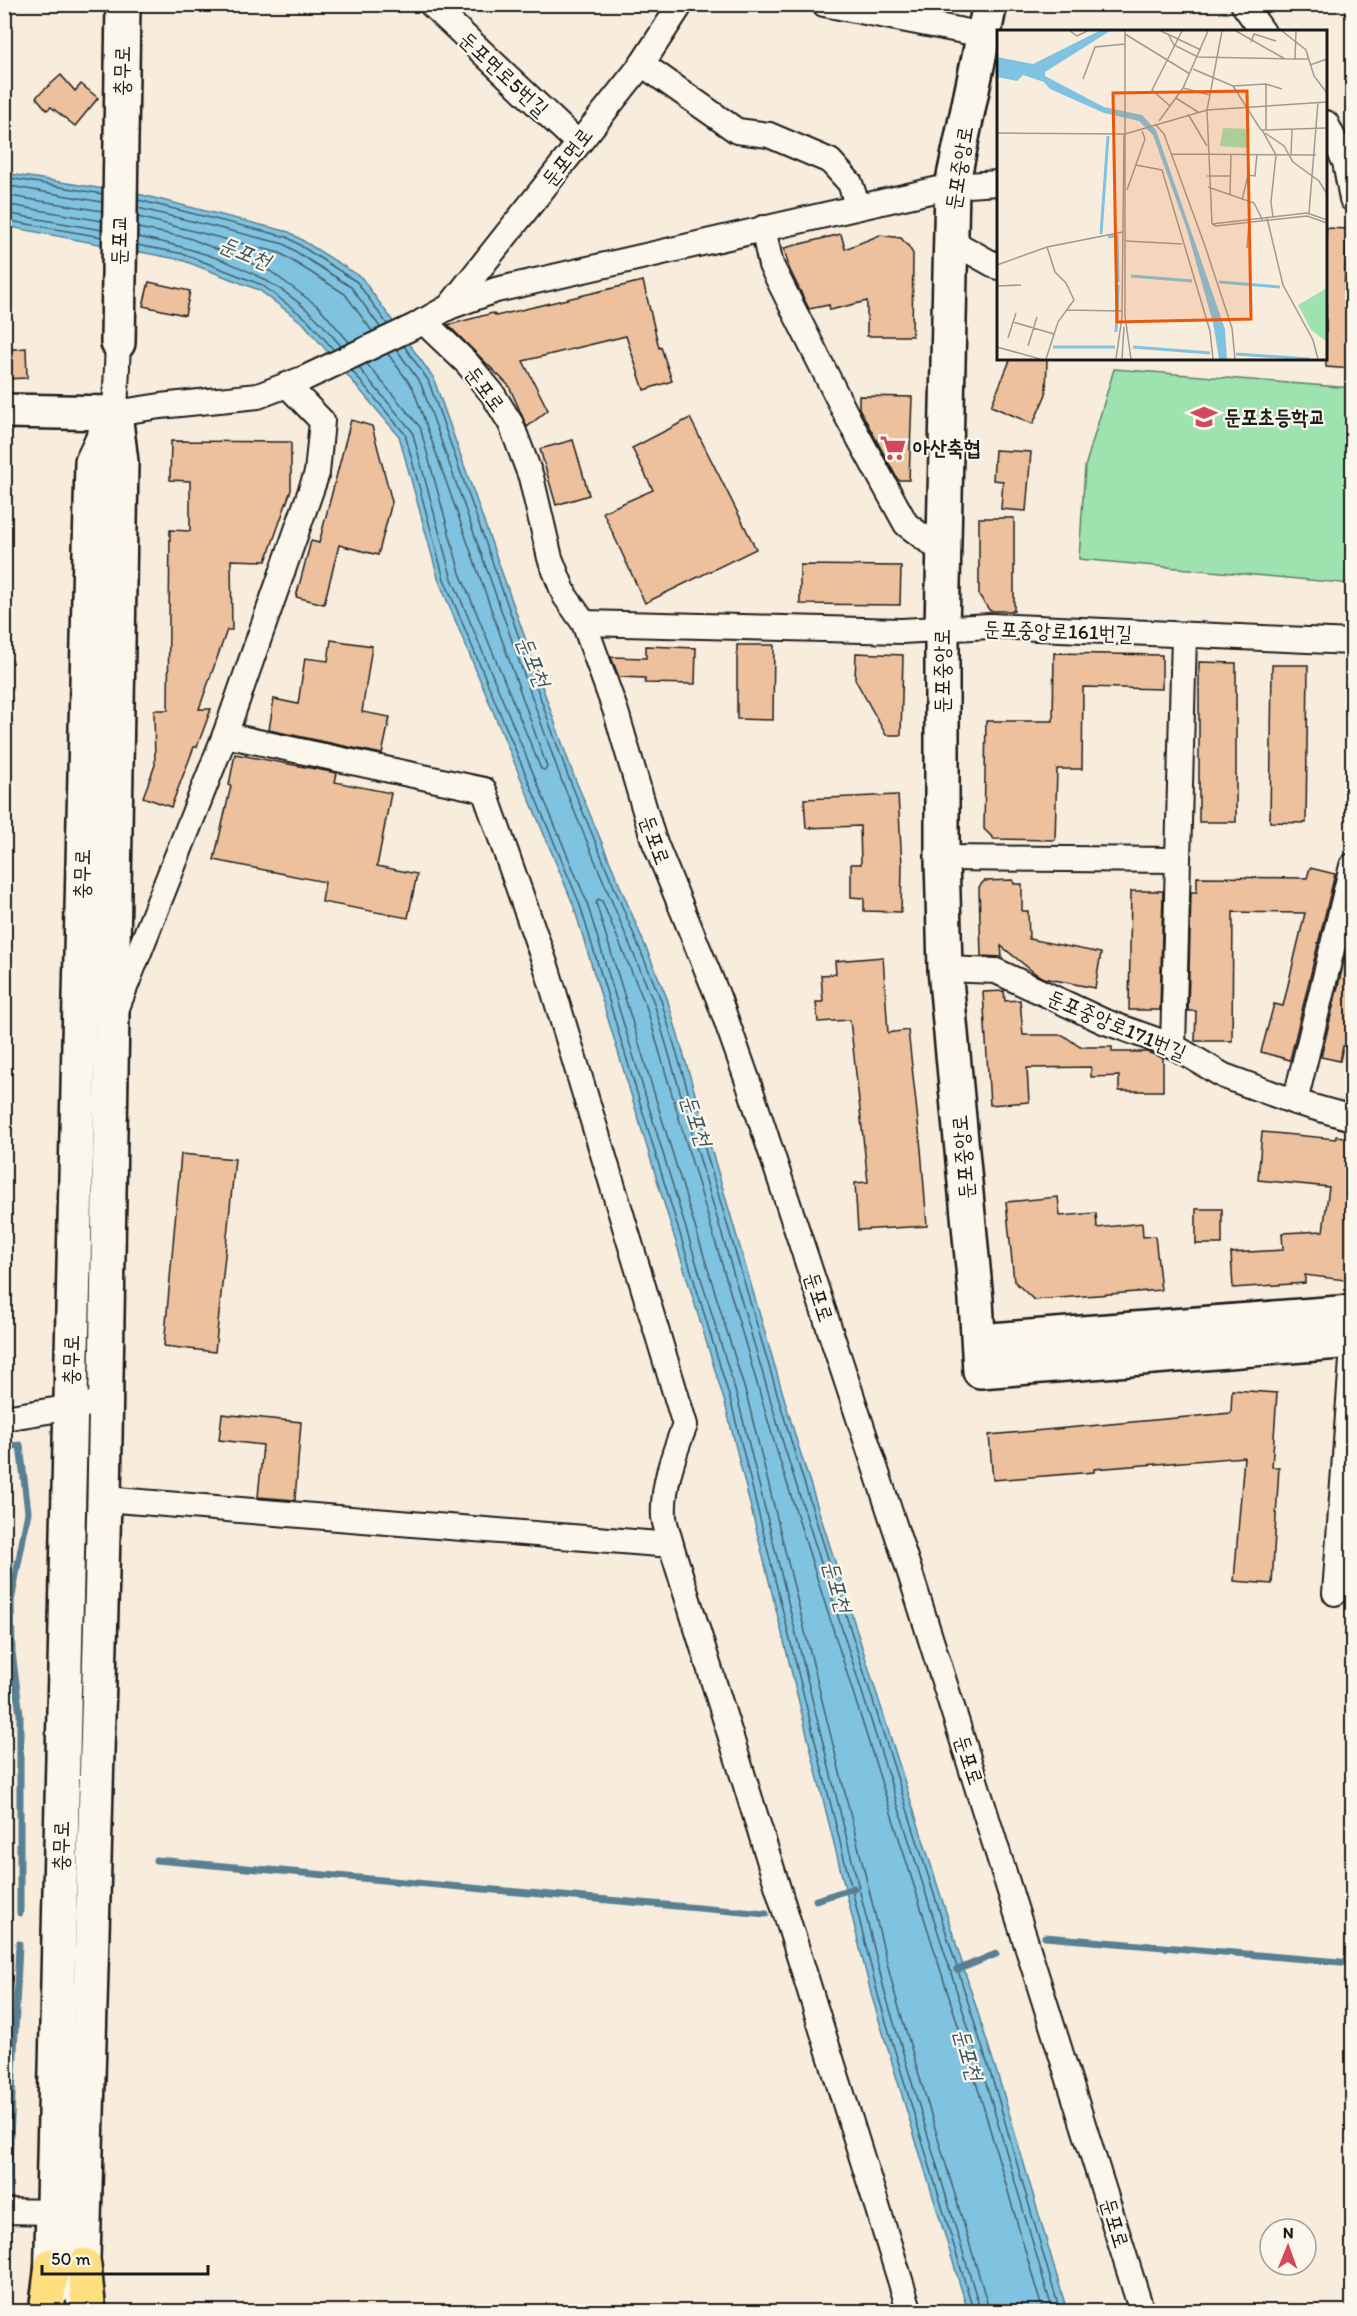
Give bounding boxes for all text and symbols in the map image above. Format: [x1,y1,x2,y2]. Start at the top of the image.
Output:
street label: 둔포면로5번길 [455,26,554,121]
inset map [997,30,1327,360]
street label: 충무로 [109,45,134,97]
street label: 둔포면로 [536,122,597,191]
street label: 둔포중앙로 [940,124,977,212]
street label: 둔포교 [106,214,131,266]
water label: 둔포천 [215,230,277,276]
street label: 둔포로 [460,361,511,416]
school or university icon: 둔포초등학교 [1189,402,1219,432]
place label: 둔포초등학교 [1224,404,1325,429]
supermarket icon: 아산축협 [878,433,908,463]
place label: 아산축협 [913,435,981,460]
street label: 둔포중앙로161번길 [983,615,1133,646]
street label: 둔포중앙로 [929,629,954,713]
water label: 둔포천 [511,631,557,693]
street label: 둔포로 [635,812,676,868]
street label: 충무로 [69,848,94,900]
street label: 둔포중앙로171번길 [1044,984,1190,1065]
water label: 둔포천 [675,1091,719,1152]
street label: 둔포중앙로 [946,1114,979,1200]
street label: 둔포로 [800,1269,839,1325]
street label: 충무로 [58,1334,83,1386]
water label: 둔포천 [817,1557,858,1618]
street label: 둔포로 [950,1732,989,1788]
street label: 충무로 [48,1820,73,1872]
water label: 둔포천 [948,2025,989,2086]
street label: 둔포로 [1096,2195,1135,2251]
north arrow [1258,2217,1318,2277]
text: N [1283,2223,1294,2242]
scale bar [42,2238,208,2276]
text: 50 m [51,2248,91,2270]

